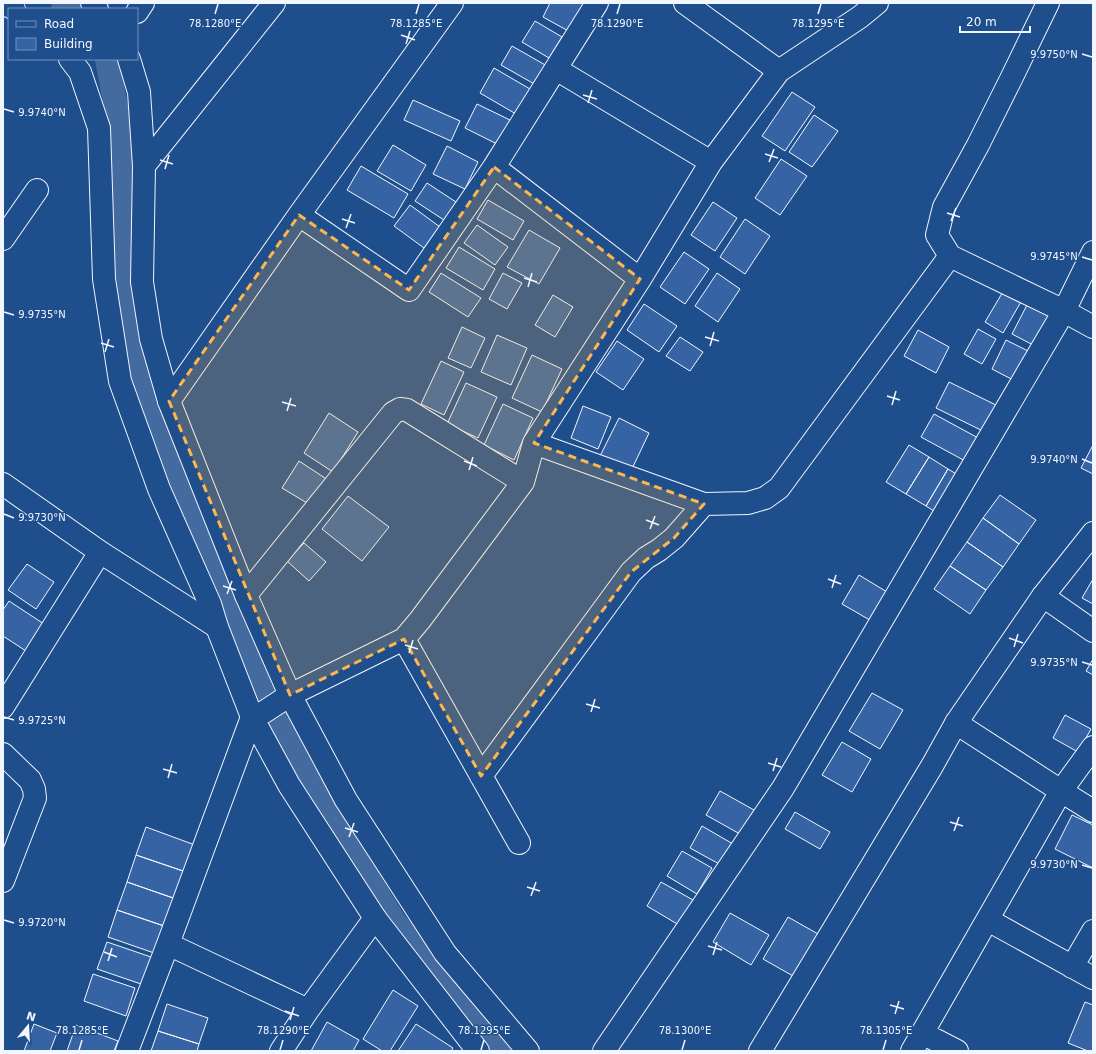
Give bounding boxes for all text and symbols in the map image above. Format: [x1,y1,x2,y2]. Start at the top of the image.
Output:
legend [8,8,138,60]
scale bar [960,8,1030,34]
text: 20 m [966,15,997,29]
text: Road [44,17,74,31]
text: 78.1280°E [189,18,241,29]
text: 78.1285°E [390,18,442,29]
text: 78.1290°E [591,18,643,29]
text: 78.1295°E [792,18,844,29]
text: Building [44,37,93,51]
text: 9.9750°N [1030,49,1078,60]
text: 9.9740°N [18,107,66,118]
text: 9.9745°N [1030,251,1078,262]
text: 9.9735°N [18,309,66,320]
text: 9.9740°N [1030,454,1078,465]
text: 9.9730°N [18,512,66,523]
text: 9.9735°N [1030,657,1078,668]
text: 9.9725°N [18,715,66,726]
text: 9.9730°N [1030,859,1078,870]
text: 9.9720°N [18,917,66,928]
north arrow [8,1006,48,1046]
text: N [25,1009,37,1025]
text: 78.1285°E [56,1025,108,1036]
text: 78.1290°E [257,1025,309,1036]
text: 78.1295°E [458,1025,510,1036]
text: 78.1300°E [659,1025,711,1036]
text: 78.1305°E [860,1025,912,1036]

